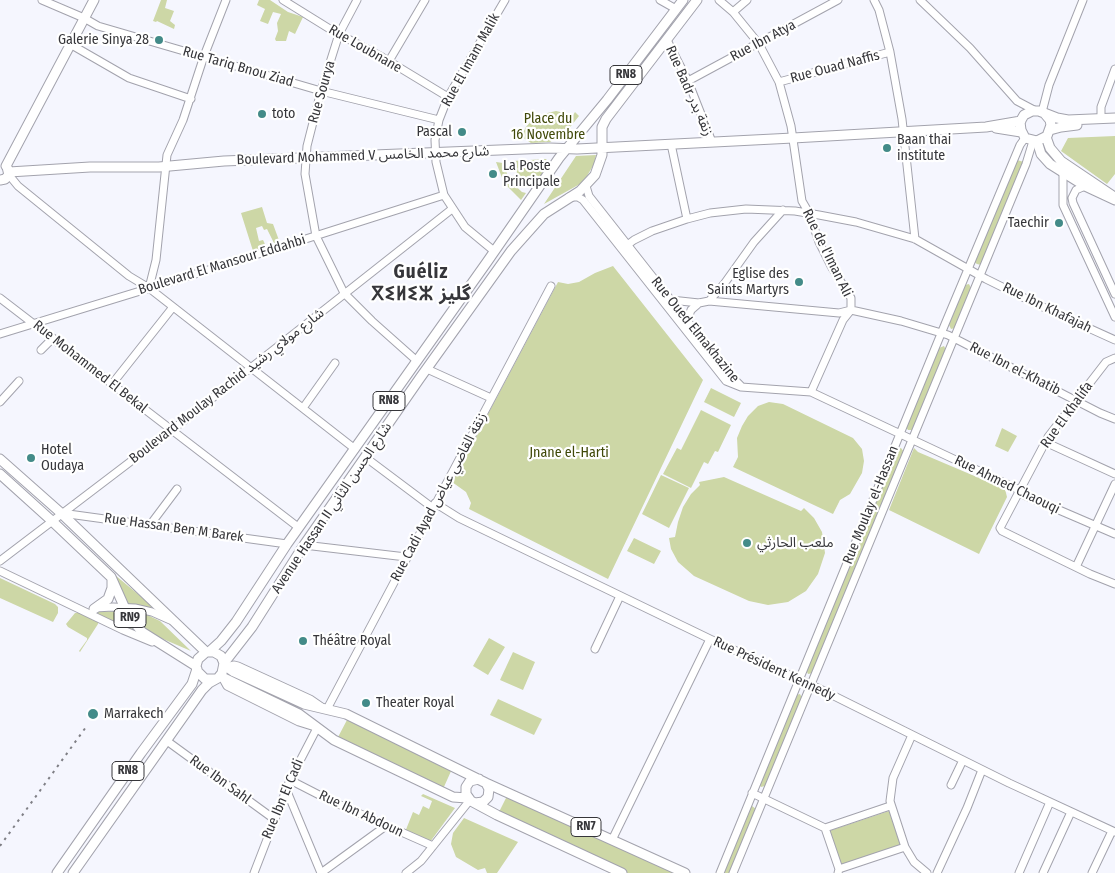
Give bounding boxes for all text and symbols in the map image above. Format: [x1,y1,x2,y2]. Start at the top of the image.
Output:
street label: Rue El Imam Malik [438,10,504,110]
street label: Rue Ibn Atya [727,17,799,65]
street label: Rue Loubnane [325,21,405,77]
place label: Galerie Sinya 28 [58,32,149,48]
marker: Galerie Sinya 28 [153,34,165,46]
street label: Rue Tariq Bnou Ziad [181,43,295,91]
street label: Rue Badr زنقة بدر [662,43,716,139]
street label: Rue Ouad Naffis [788,47,882,87]
street label: Rue Sourya [305,59,339,125]
road number: RN8 [610,66,642,84]
place label: toto [272,106,295,122]
marker: toto [256,108,268,120]
park label: Place du 16 Novembre [511,111,585,144]
place label: Pascal [416,124,452,140]
marker: Pascal [456,126,468,138]
place label: Baan thai institute [897,132,951,164]
marker: Baan thai institute [881,142,893,154]
street label: Boulevard Mohammed V شارع محمد الخامس [236,143,490,169]
place label: La Poste Principale [503,158,560,190]
marker: La Poste Principale [487,168,499,180]
street label: Rue de l'Iman Ali [798,206,856,300]
place label: Taechir [1008,215,1049,231]
marker: Taechir [1053,217,1065,229]
street label: Boulevard El Mansour Eddahbi [136,232,308,298]
district label: Guéliz ⴳⵉⵍⵉⵣ گليز [374,262,468,306]
place label: Eglise des Saints Martyrs [707,266,789,298]
street label: Rue Oued Elmakhazine [647,274,743,386]
marker: Eglise des Saints Martyrs [793,276,805,288]
street label: Rue Ibn Khafajah [1000,279,1094,337]
street label: Boulevard Moulay Rachid شارع مولاي رشيد [126,305,328,467]
street label: Rue Mohammed El Bekal [29,317,151,417]
street label: Rue Ibn el-Khatib [967,339,1063,399]
street label: Rue El Khalifa [1037,378,1097,452]
road number: RN8 [373,392,405,411]
street label: Rue Cadi Ayad زنقة القاضي عياض [387,410,491,584]
street label: Avenue Hassan II شارع الحسن الثاني [268,419,396,597]
place label: Hotel Oudaya [41,442,84,474]
street label: Rue Moulay el-Hassan [840,443,902,567]
park label: Jnane el-Harti [529,445,609,461]
marker: Hotel Oudaya [25,452,37,464]
street label: Rue Ahmed Chaouqi [952,452,1062,518]
street label: Rue Hassan Ben M Barek [103,510,245,546]
place label: ملعب الحارثي [757,535,834,551]
marker: ملعب الحارثي [741,537,753,549]
road number: RN9 [114,608,146,628]
place label: Théâtre Royal [313,633,391,649]
street label: Rue Président Kennedy [710,633,838,705]
marker: Théâtre Royal [297,635,309,647]
place label: Theater Royal [376,695,454,711]
marker: Theater Royal [360,697,372,709]
place label: Marrakech [104,706,164,722]
marker: Marrakech [86,707,100,721]
street label: Rue Ibn Sahl [186,752,254,808]
street label: Rue Ibn El Cadi [259,756,307,842]
road number: RN8 [112,761,144,780]
street label: Rue Ibn Abdoun [316,787,406,841]
road number: RN7 [571,818,601,836]

